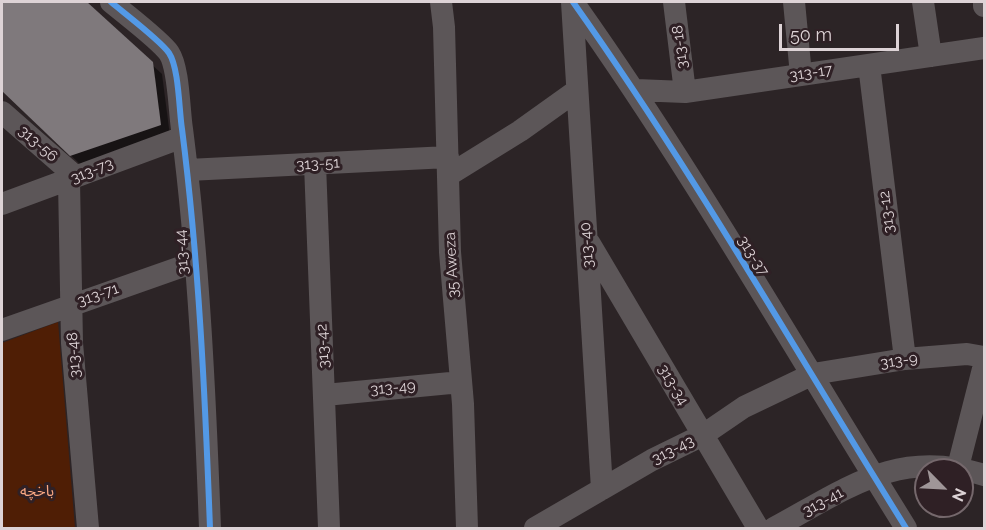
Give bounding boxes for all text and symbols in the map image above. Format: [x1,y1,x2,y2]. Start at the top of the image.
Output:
scale bar [782,12,902,50]
street label: 313-18 [668,24,692,70]
text: 50 m [790,24,832,45]
street label: 313-17 [788,61,834,85]
street label: 313-56 [15,122,61,166]
street label: 313-73 [68,154,116,188]
street label: 313-51 [296,154,340,174]
street label: 313-12 [875,190,899,234]
street label: 313-40 [576,221,598,269]
street label: 313-44 [171,229,193,275]
street label: 35 Aweza [441,232,463,298]
street label: 313-37 [734,232,772,280]
street label: 313-71 [75,280,121,310]
street label: 313-42 [313,323,333,369]
street label: 313-48 [63,332,85,378]
street label: 313-9 [879,349,919,373]
street label: 313-34 [654,361,692,409]
street label: 313-49 [369,377,417,399]
street label: 313-43 [649,432,697,468]
north arrow [914,458,974,518]
park label: باخچە [20,482,54,500]
street label: 313-41 [800,484,846,520]
text: N [948,485,970,504]

